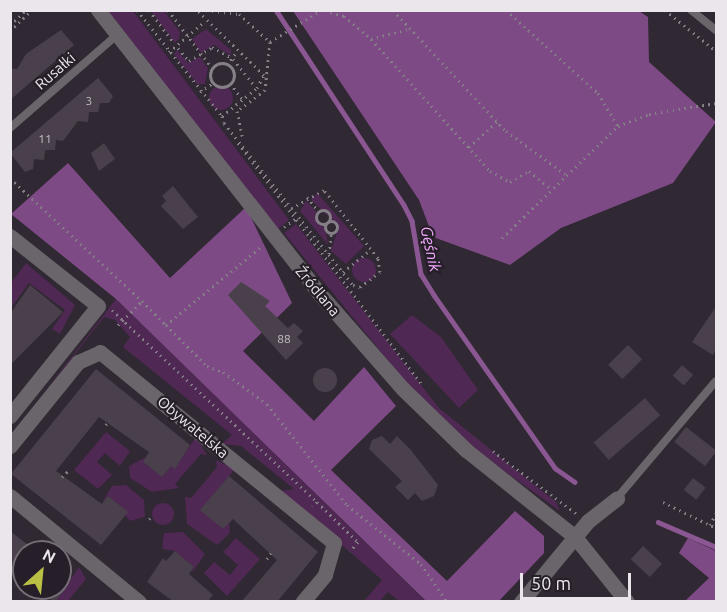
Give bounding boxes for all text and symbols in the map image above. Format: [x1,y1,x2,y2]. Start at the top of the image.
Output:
street label: Rusałki [31,49,79,93]
house number: 3 [86,94,92,108]
house number: 11 [38,132,52,146]
water label: Gęśnik [417,224,445,274]
street label: Źródlana [292,262,344,320]
house number: 88 [277,332,291,346]
street label: Obywatelska [154,392,232,462]
north arrow [12,540,72,600]
text: N [40,545,59,566]
scale bar [523,561,634,599]
text: 50 m [531,573,571,593]

